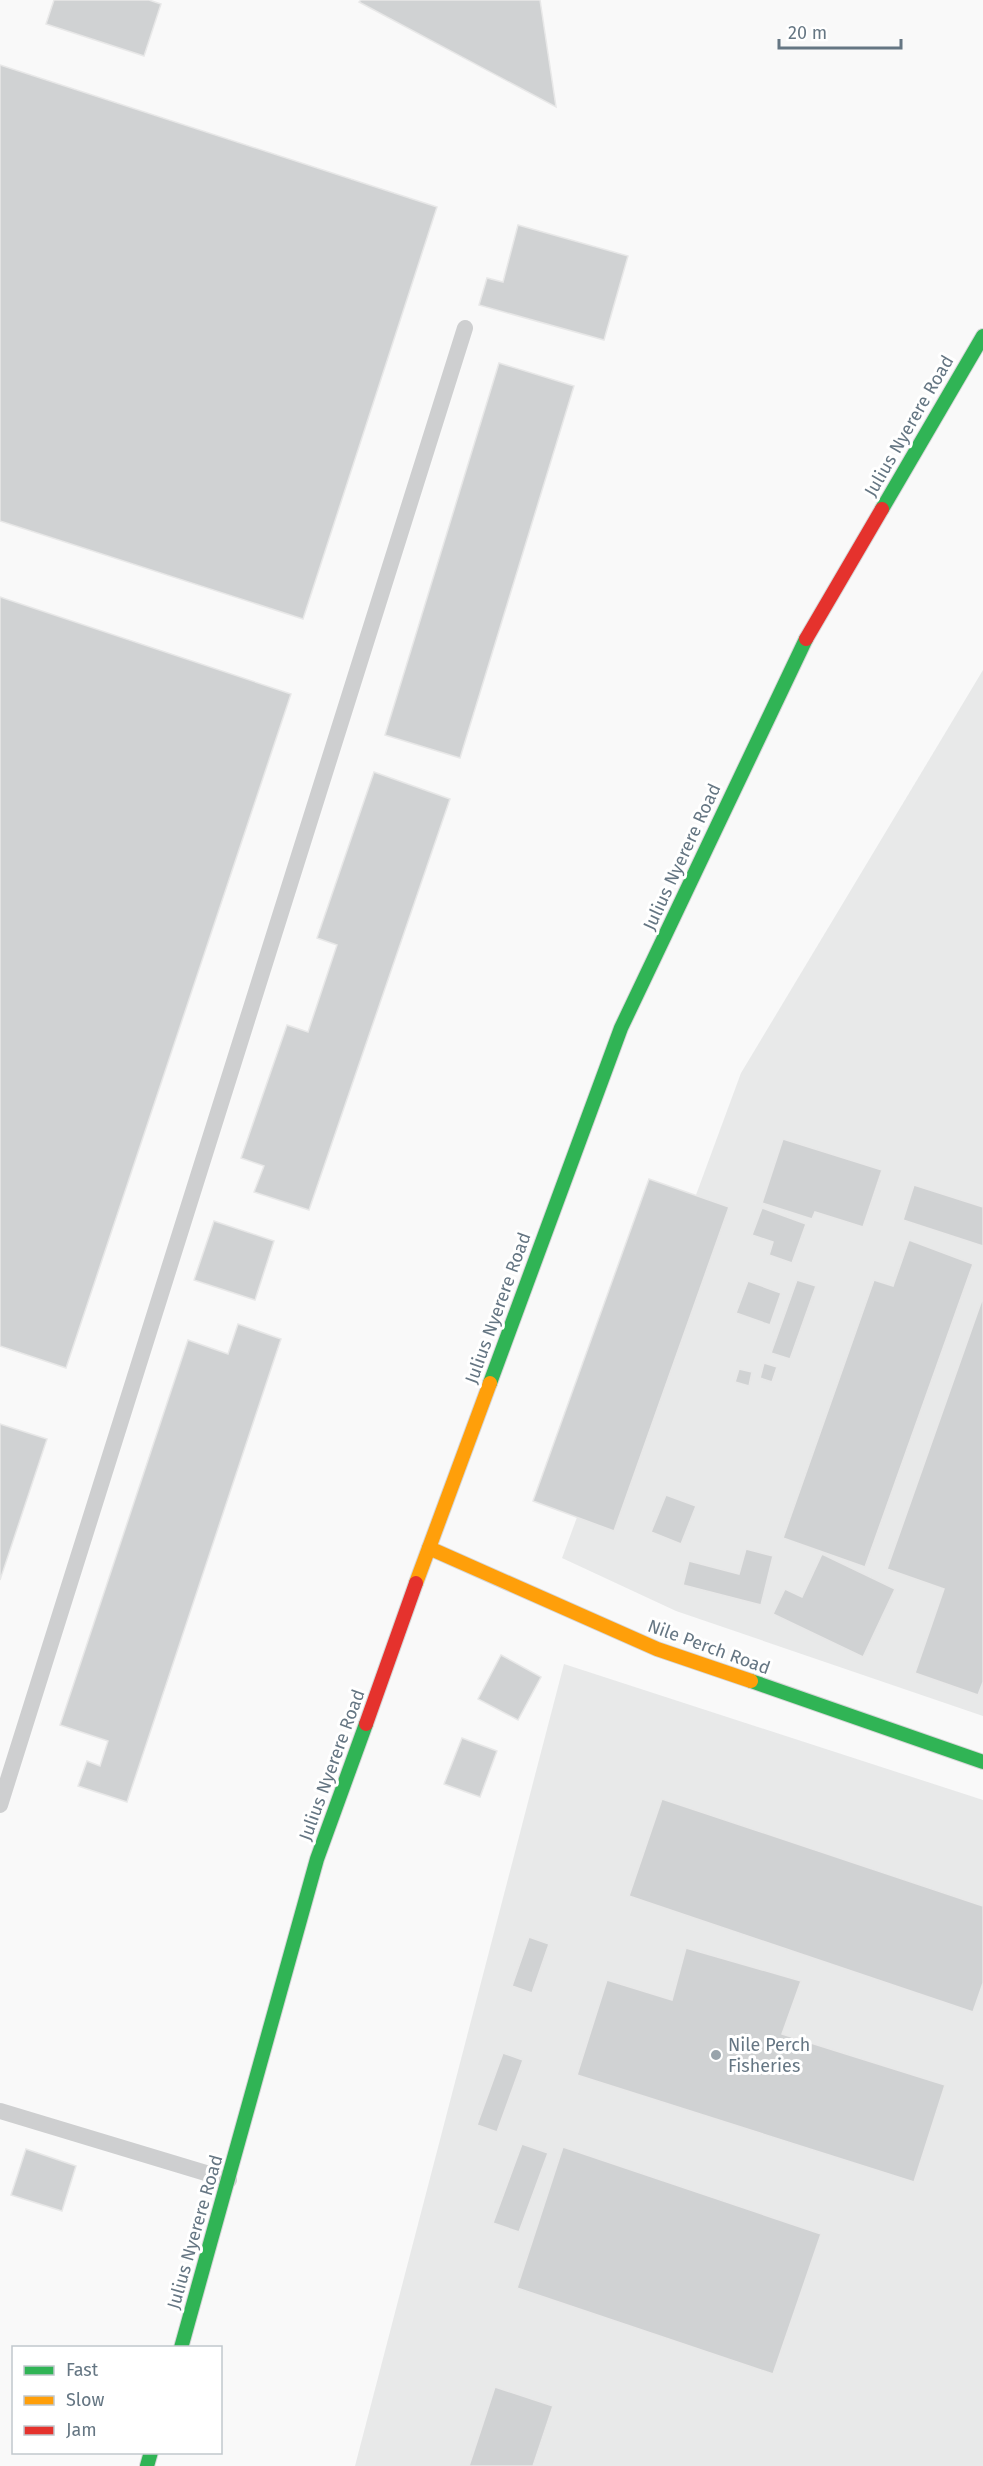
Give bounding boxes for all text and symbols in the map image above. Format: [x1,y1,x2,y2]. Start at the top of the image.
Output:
scale bar [779,12,900,50]
text: 20 m [788,22,827,44]
street label: Julius Nyerere Road [860,351,958,501]
street label: Julius Nyerere Road [638,780,726,934]
street label: Julius Nyerere Road [460,1229,536,1387]
street label: Nile Perch Road [645,1615,773,1679]
street label: Julius Nyerere Road [294,1686,370,1844]
place label: Nile Perch Fisheries [728,2034,810,2077]
marker: Nile Perch Fisheries [709,2048,723,2062]
street label: Julius Nyerere Road [162,2152,228,2312]
legend [12,2346,222,2454]
text: Fast [66,2359,99,2381]
text: Slow [66,2389,105,2411]
text: Jam [66,2419,97,2441]

